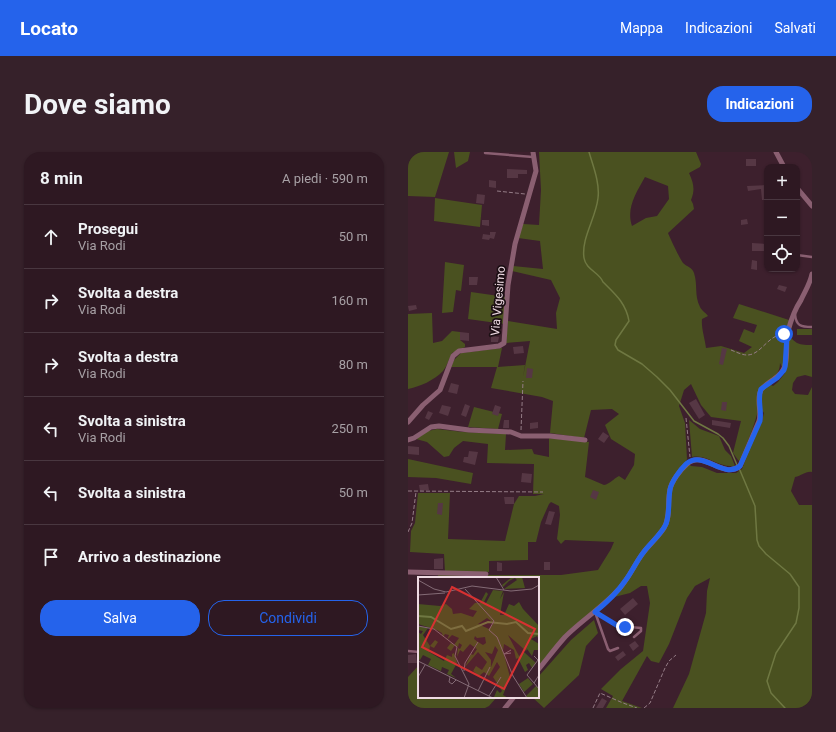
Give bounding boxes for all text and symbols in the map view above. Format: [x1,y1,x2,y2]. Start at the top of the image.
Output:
text: Locato [20,17,78,40]
text: Mappa [620,20,663,36]
text: Indicazioni [685,20,752,36]
text: Salvati [774,20,816,36]
button: Indicazioni [707,86,812,122]
text: Dove siamo [24,88,171,121]
map controls [764,164,800,272]
button: + [764,164,800,200]
text: 8 min [40,168,83,188]
text: A piedi · 590 m [282,171,368,186]
button: − [764,200,800,236]
text: Prosegui [78,220,138,238]
icon: ahead [40,226,62,248]
text: 50 m [339,229,368,244]
button: locate [764,236,800,272]
text: Via Rodi [78,238,126,253]
street label: Via Vigesimo [488,265,508,337]
text: Svolta a destra [78,284,178,302]
icon: right [40,290,62,312]
text: 160 m [331,293,368,308]
text: Via Rodi [78,302,126,317]
route start [775,325,793,343]
text: Svolta a destra [78,348,178,366]
icon: right [40,354,62,376]
text: 80 m [339,357,368,372]
text: Via Rodi [78,366,126,381]
text: Svolta a sinistra [78,412,186,430]
icon: left [40,418,62,440]
text: 250 m [331,421,368,436]
text: Via Rodi [78,430,126,445]
icon: left [40,482,62,504]
text: Svolta a sinistra [78,484,186,502]
text: 50 m [339,485,368,500]
icon: arrive [40,546,62,568]
text: Arrivo a destinazione [78,548,221,566]
inset map [418,577,539,698]
button: Salva [40,600,200,636]
button: Condividi [208,600,368,636]
route end [616,618,634,636]

